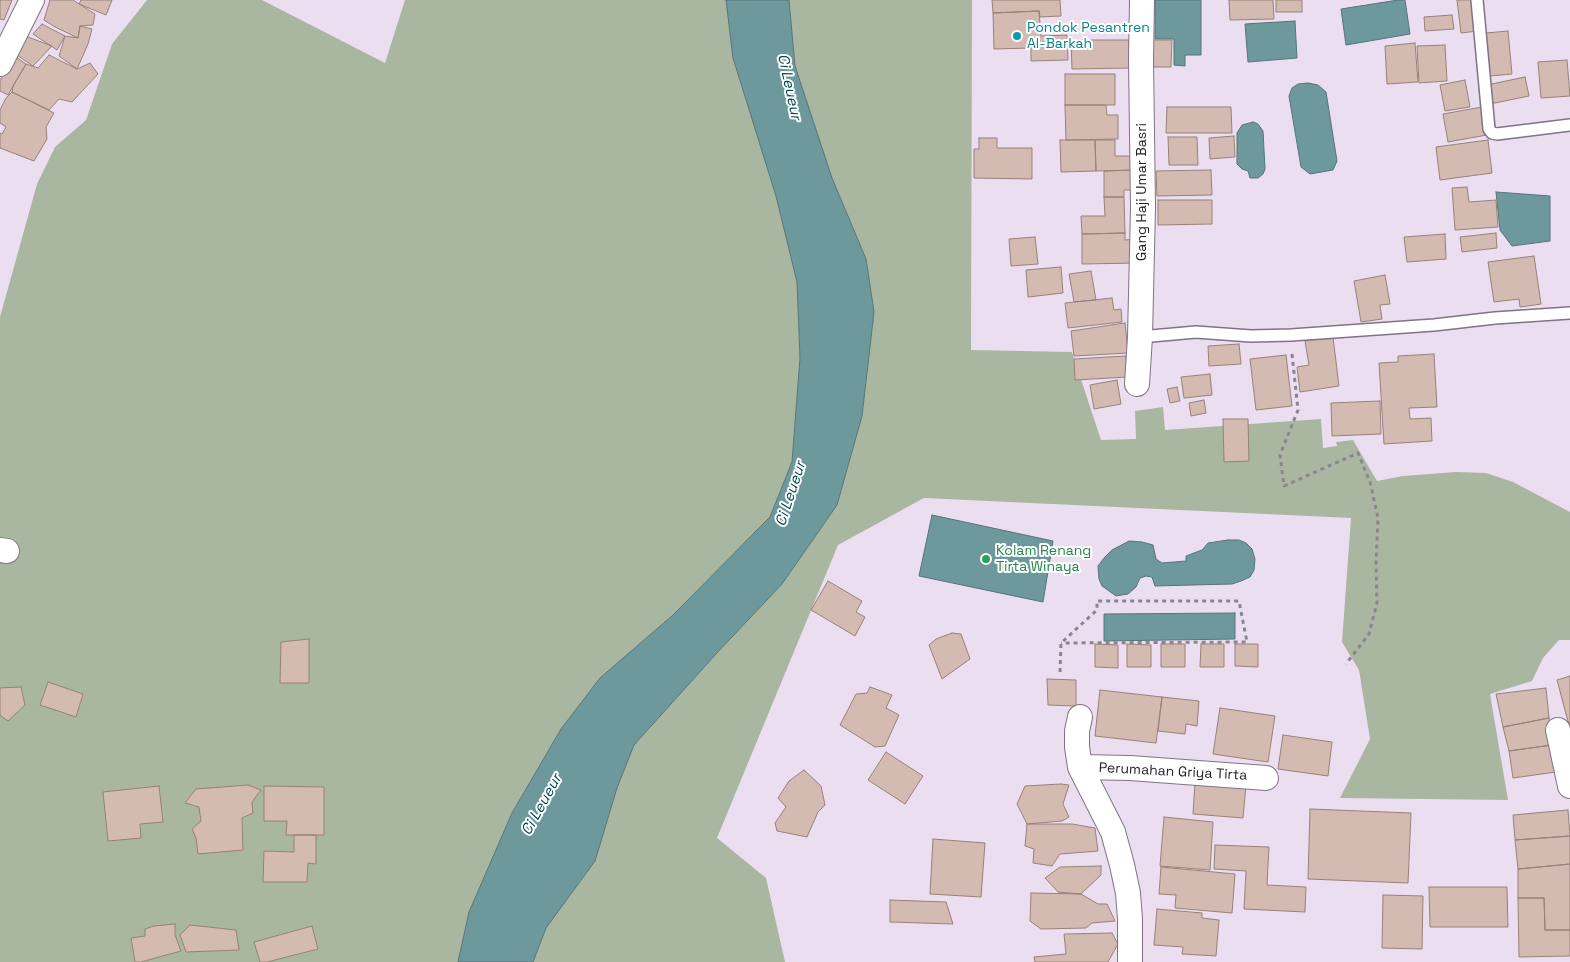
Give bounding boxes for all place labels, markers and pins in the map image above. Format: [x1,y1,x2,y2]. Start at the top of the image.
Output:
place label: Pondok Pesantren Al-Barkah [1027,20,1150,52]
marker: Pondok Pesantren Al-Barkah [1011,30,1023,42]
place label: Kolam Renang Tirta Winaya [996,543,1091,576]
marker: Kolam Renang Tirta Winaya [980,553,992,565]

